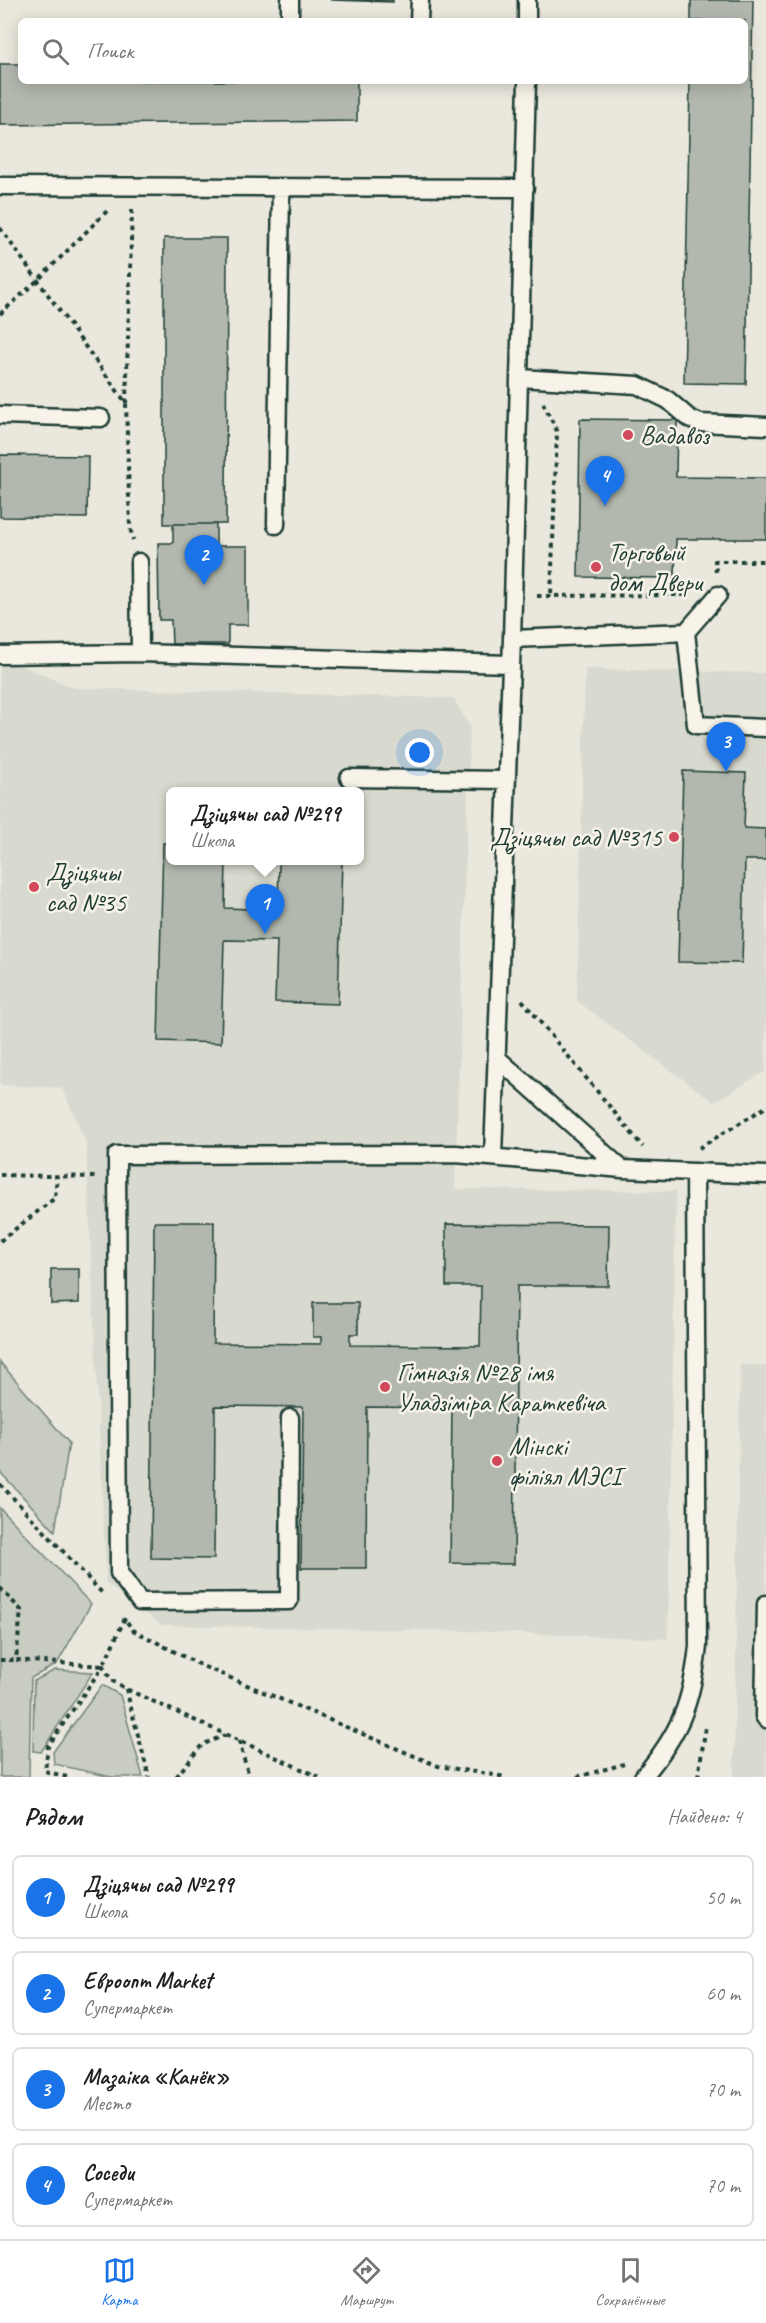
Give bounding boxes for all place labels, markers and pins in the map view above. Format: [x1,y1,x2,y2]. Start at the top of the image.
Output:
place label: Вадавоз [640,419,711,452]
marker: Вадавоз [621,428,635,442]
pin: 4 [586,456,624,506]
pin: 2 [184,536,224,585]
place label: Торговый дом Двери [608,536,705,599]
marker: Торговый дом Двери [589,560,603,574]
pin: 3 [706,722,746,772]
place label: Дзіцячы сад №315 [490,821,663,855]
marker: Дзіцячы сад №315 [667,830,681,844]
place label: Дзіцячы сад №35 [46,856,127,919]
marker: Дзіцячы сад №35 [27,880,41,894]
pin: 1 [246,884,284,934]
place label: Гімназія №28 імя Уладзіміра Караткевіча [397,1356,607,1419]
marker: Гімназія №28 імя Уладзіміра Караткевіча [378,1380,392,1394]
place label: Мінскі філіял МЭСІ [509,1430,627,1493]
marker: Мінскі філіял МЭСІ [490,1454,504,1468]

